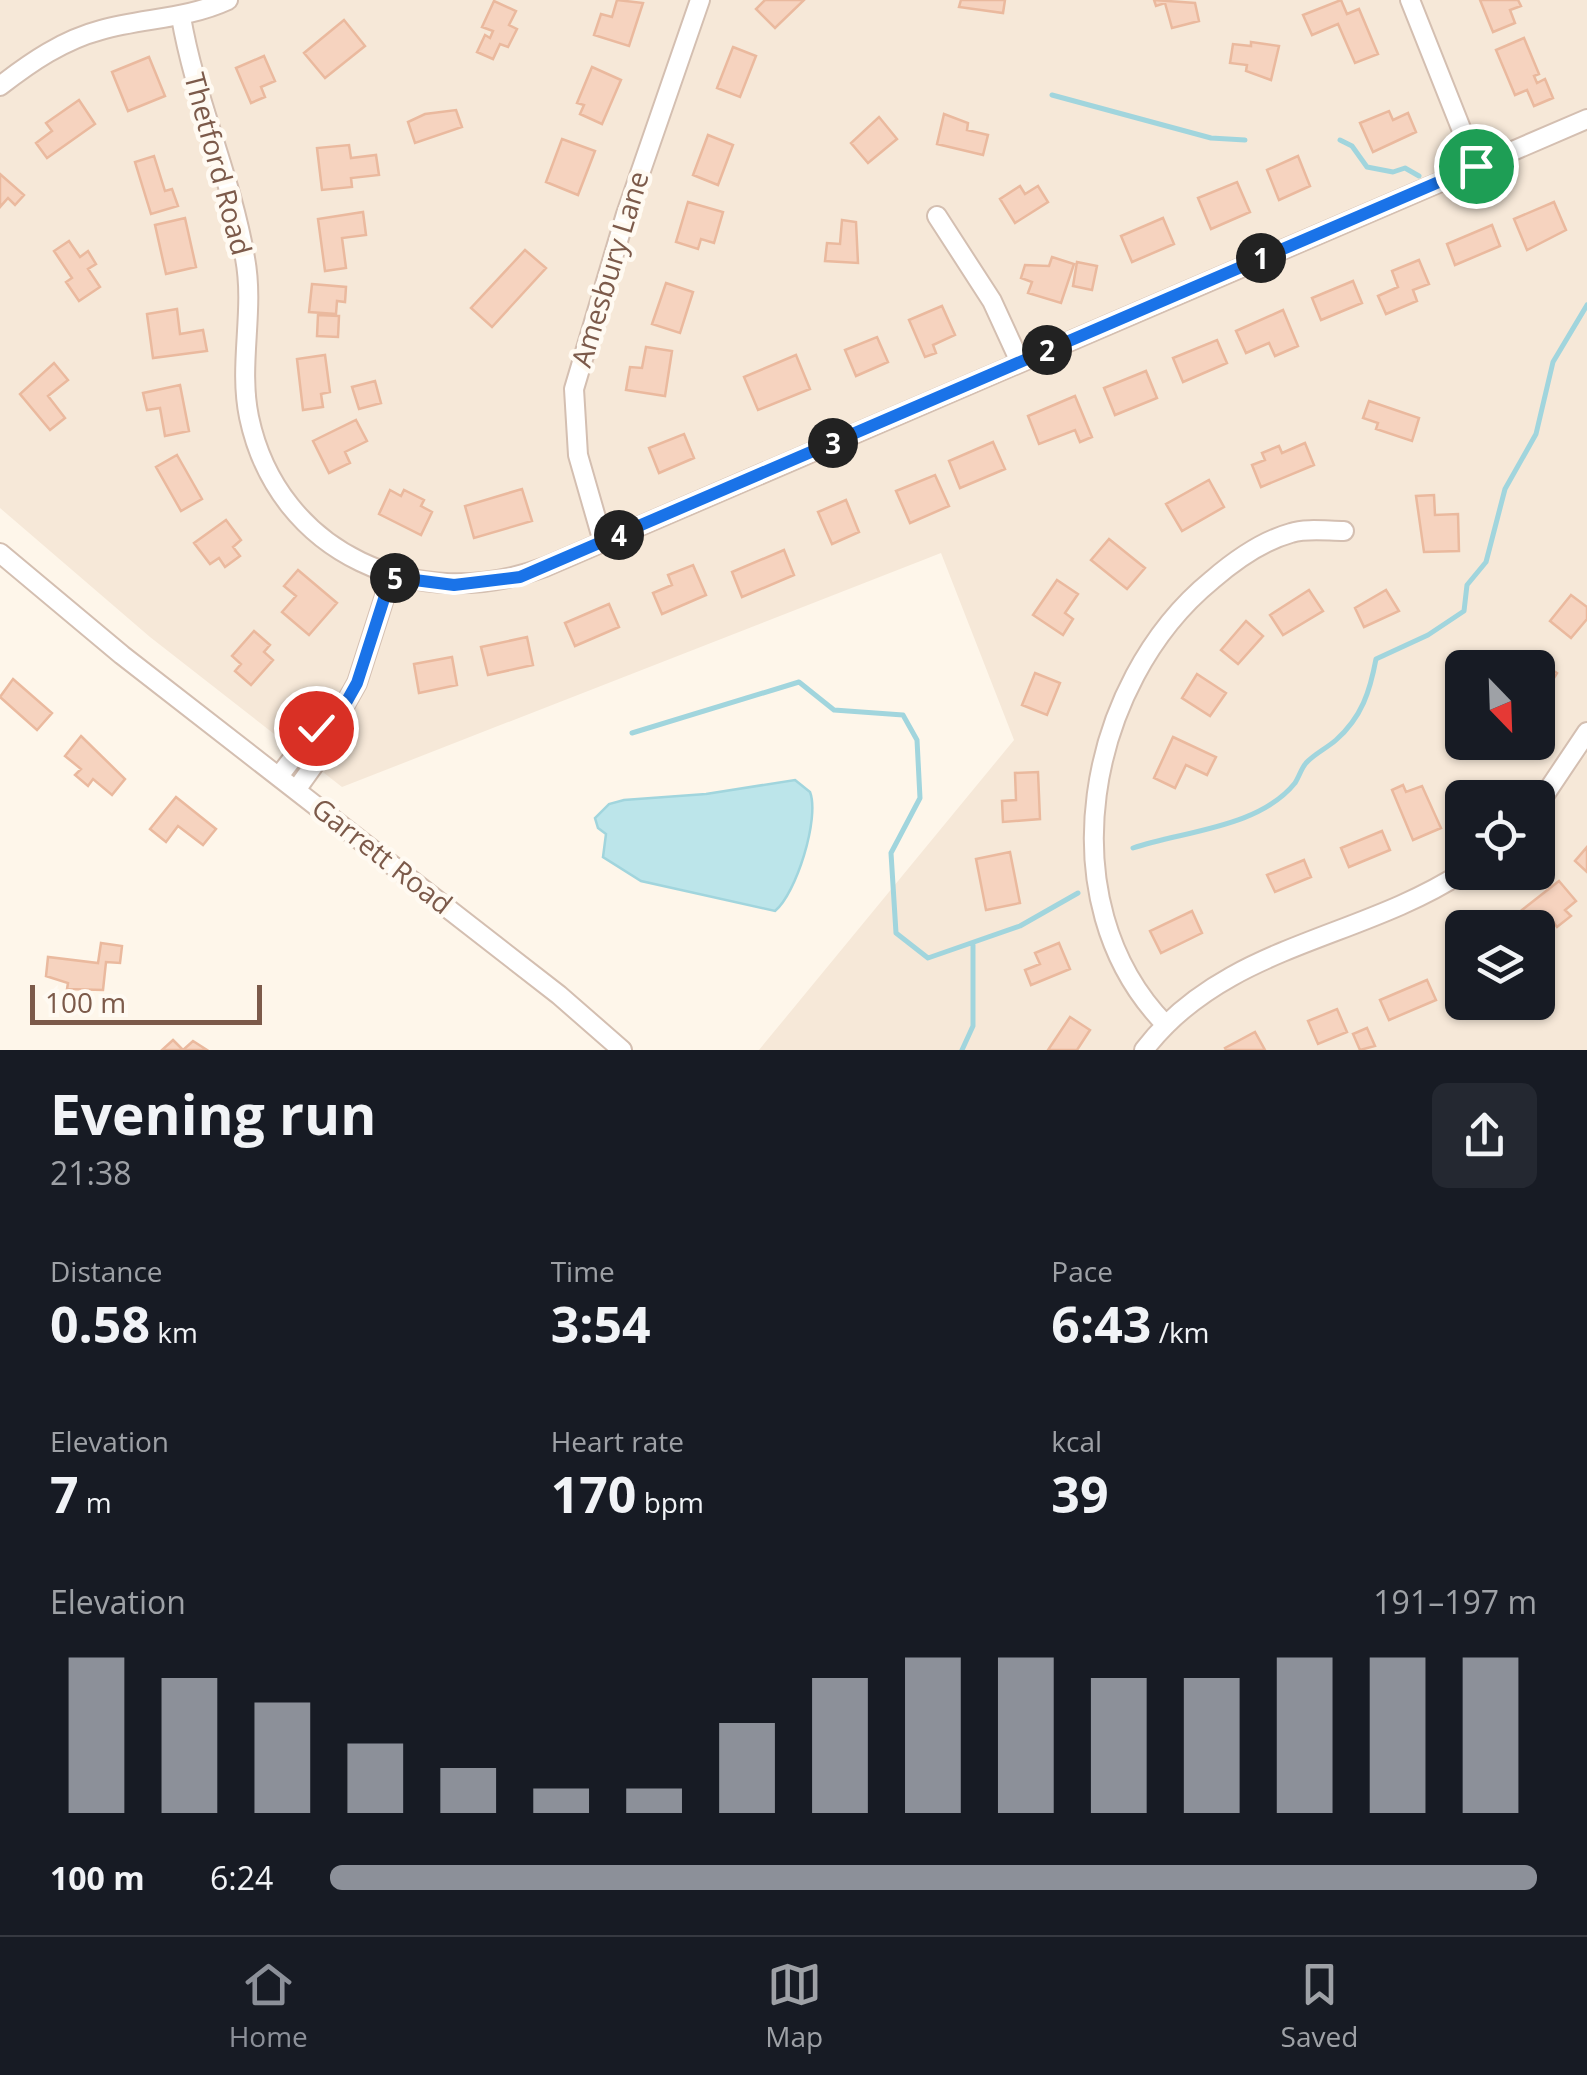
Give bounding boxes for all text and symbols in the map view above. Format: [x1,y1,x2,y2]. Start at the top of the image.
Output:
street label: Thetford Road [176,68,262,259]
pin [1434,124,1519,209]
icon: arrive [1449,139,1504,194]
street label: Amesbury Lane [561,166,657,371]
pin: 1 [1236,233,1286,283]
text: 1 [1253,239,1269,277]
pin: 2 [1022,325,1072,375]
text: 2 [1039,331,1055,369]
pin: 3 [808,418,858,468]
text: 3 [825,424,841,462]
pin: 4 [594,510,644,560]
text: 4 [611,516,627,554]
pin: 5 [370,553,420,603]
text: 5 [387,559,403,597]
north arrow [1445,650,1555,760]
map controls [1445,650,1555,1020]
pin [274,686,359,771]
icon: check [289,701,344,756]
button: locate [1445,780,1555,890]
street label: Garrett Road [304,788,461,922]
button: layers [1445,910,1555,1020]
scale bar [30,980,262,1024]
text: 100 m [45,983,126,1021]
text: Evening run [50,1076,376,1151]
button: share [1432,1083,1537,1188]
text: 21:38 [50,1151,132,1194]
text: Distance [50,1252,163,1290]
text: Time [551,1252,615,1290]
text: Pace [1051,1252,1113,1290]
text: 0.58 [50,1290,150,1358]
text: 3:54 [551,1290,651,1358]
text: 6:43 [1051,1290,1151,1358]
text: km [150,1313,198,1351]
text: /km [1151,1313,1210,1351]
text: Elevation [50,1422,169,1460]
text: Heart rate [551,1422,684,1460]
text: kcal [1051,1422,1102,1460]
text: 7 [50,1460,79,1528]
text: 170 [551,1460,636,1528]
text: 39 [1051,1460,1109,1528]
text: m [79,1483,112,1521]
text: bpm [636,1483,704,1521]
text: Elevation [50,1580,186,1623]
text: 191–197 m [1373,1580,1537,1623]
text: 100 m [50,1856,145,1899]
text: 6:24 [210,1856,273,1899]
tab: Home [229,1957,308,2055]
tab: Map [765,1957,823,2055]
tab: Saved [1281,1957,1358,2055]

